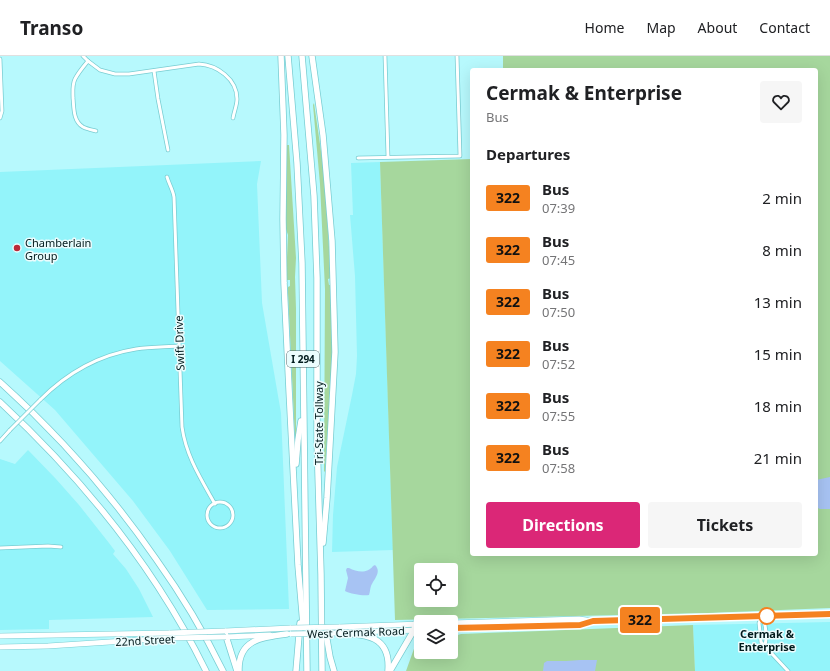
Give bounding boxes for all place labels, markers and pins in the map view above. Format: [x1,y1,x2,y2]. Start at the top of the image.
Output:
place label: Chamberlain Group [25,235,91,263]
marker: Chamberlain Group [12,243,22,253]
marker: Cermak & Enterprise [758,607,776,625]
place label: Cermak & Enterprise [739,626,796,654]

